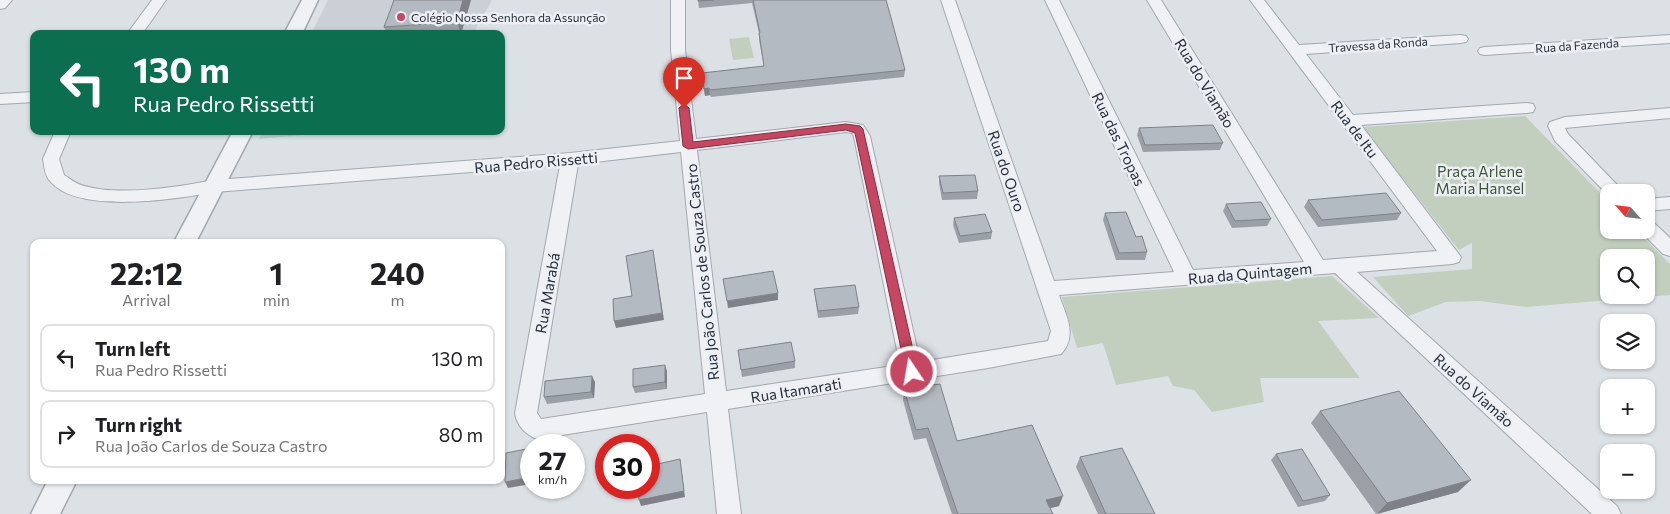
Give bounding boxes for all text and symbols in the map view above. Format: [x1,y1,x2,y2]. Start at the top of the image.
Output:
place label: Colégio Nossa Senhora da Assunção [411,10,606,24]
marker: Colégio Nossa Senhora da Assunção [395,11,407,23]
street label: Travessa da Ronda [1328,34,1428,54]
street label: Rua do Viamão [1171,35,1239,131]
street label: Rua da Fazenda [1535,35,1619,55]
text: 130 m [133,47,230,90]
icon: left [50,50,115,115]
pin [663,57,705,108]
icon: arrive [670,64,698,92]
street label: Rua das Tropas [1089,89,1149,189]
text: Rua Pedro Rissetti [133,90,315,117]
street label: Rua de Itu [1328,97,1382,161]
street label: Rua do Ouro [985,128,1029,214]
street label: Rua Pedro Rissetti [474,148,598,176]
park label: Praça Arlene Maria Hansel [1436,162,1524,197]
street label: Rua João Carlos de Souza Castro [682,163,722,381]
north arrow [1600,184,1655,239]
map controls [1600,184,1655,499]
button: search [1600,249,1655,304]
street label: Rua Marabá [531,251,563,335]
text: 22:12 [110,254,183,291]
text: 1 [270,254,283,291]
text: 240 [370,254,425,291]
street label: Rua da Quintagem [1187,259,1313,287]
text: Arrival [122,290,171,309]
text: min [263,290,290,309]
text: m [391,290,404,309]
button: layers [1600,314,1655,369]
text: Turn left [95,337,170,360]
icon: left [52,344,80,372]
position arrow [885,345,937,397]
text: 130 m [431,347,483,370]
street label: Rua do Viamão [1430,349,1518,431]
text: Rua Pedro Rissetti [95,360,227,379]
street label: Rua Itamarati [749,374,843,406]
button: + [1600,379,1655,434]
text: Turn right [95,413,182,436]
icon: right [52,420,80,448]
text: 80 m [439,423,483,446]
speed limit sign: 30 [595,434,660,499]
text: Rua João Carlos de Souza Castro [95,436,327,455]
button: − [1600,444,1655,499]
text: 27 [539,445,566,475]
text: km/h [538,472,567,486]

